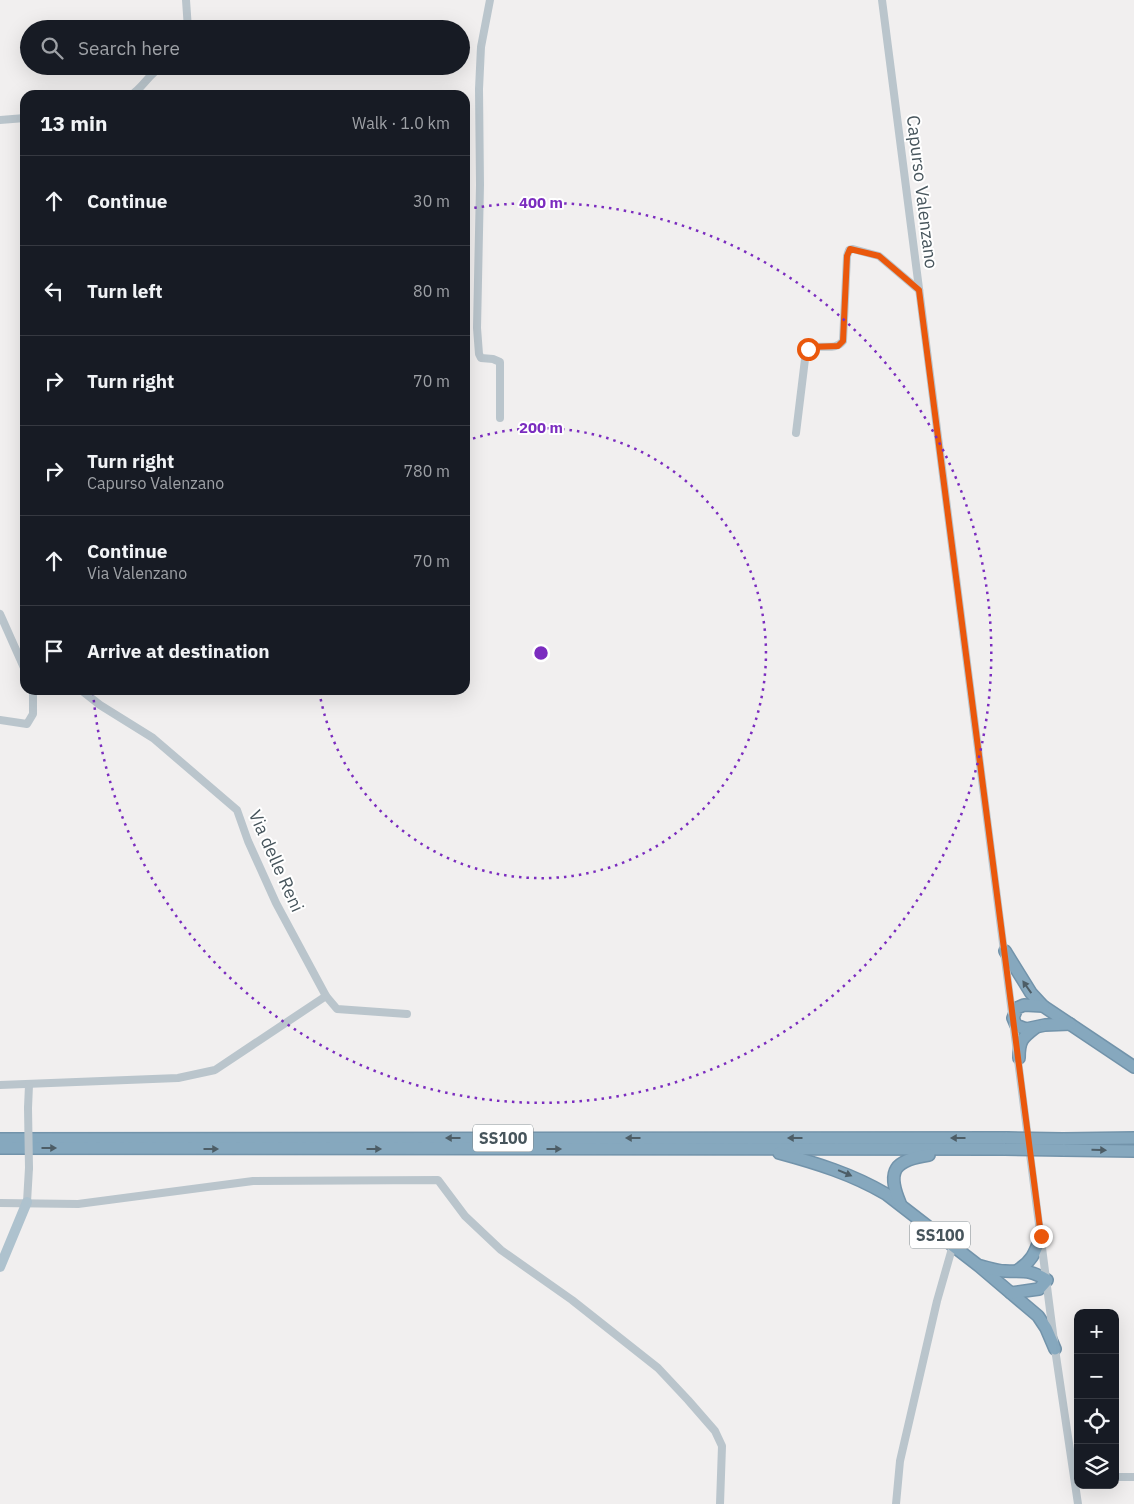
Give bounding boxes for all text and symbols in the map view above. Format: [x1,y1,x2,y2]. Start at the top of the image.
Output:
search box [20,20,470,75]
icon: search [38,34,66,62]
text: Search here [78,36,180,60]
text: 13 min [40,109,107,137]
text: Walk · 1.0 km [352,113,450,133]
street label: Capurso Valenzano [902,114,943,270]
icon: ahead [40,187,68,215]
text: Continue [87,189,167,213]
text: 30 m [413,191,450,211]
text: 400 m [519,193,563,212]
icon: left [40,277,68,305]
text: Turn left [87,279,163,303]
text: 80 m [413,281,450,301]
route start [797,338,820,361]
icon: right [40,367,68,395]
text: Turn right [87,369,174,393]
text: 70 m [413,371,450,391]
text: 200 m [519,418,563,437]
text: Turn right [87,449,174,473]
icon: right [40,457,68,485]
text: 780 m [403,461,450,481]
text: Capurso Valenzano [87,473,224,493]
text: Continue [87,539,167,563]
icon: ahead [40,547,68,575]
text: 70 m [413,551,450,571]
text: Via Valenzano [87,563,187,583]
icon: arrive [40,637,68,665]
text: Arrive at destination [87,639,270,663]
centre of rings [532,644,550,662]
street label: Via delle Reni [244,806,309,915]
one-way arrow [1022,980,1032,994]
road number: SS100 [473,1124,533,1152]
one-way arrow [445,1134,461,1142]
one-way arrow [625,1134,641,1142]
one-way arrow [787,1134,803,1142]
one-way arrow [950,1134,966,1142]
one-way arrow [41,1144,57,1152]
one-way arrow [203,1145,219,1153]
one-way arrow [366,1145,382,1153]
one-way arrow [546,1145,562,1153]
one-way arrow [1091,1146,1107,1154]
one-way arrow [838,1170,852,1178]
road number: SS100 [910,1222,970,1248]
route end [1030,1225,1053,1248]
map controls [1074,1309,1119,1489]
button: + [1074,1309,1119,1354]
button: − [1074,1354,1119,1399]
button: locate [1074,1399,1119,1444]
button: layers [1074,1444,1119,1489]

